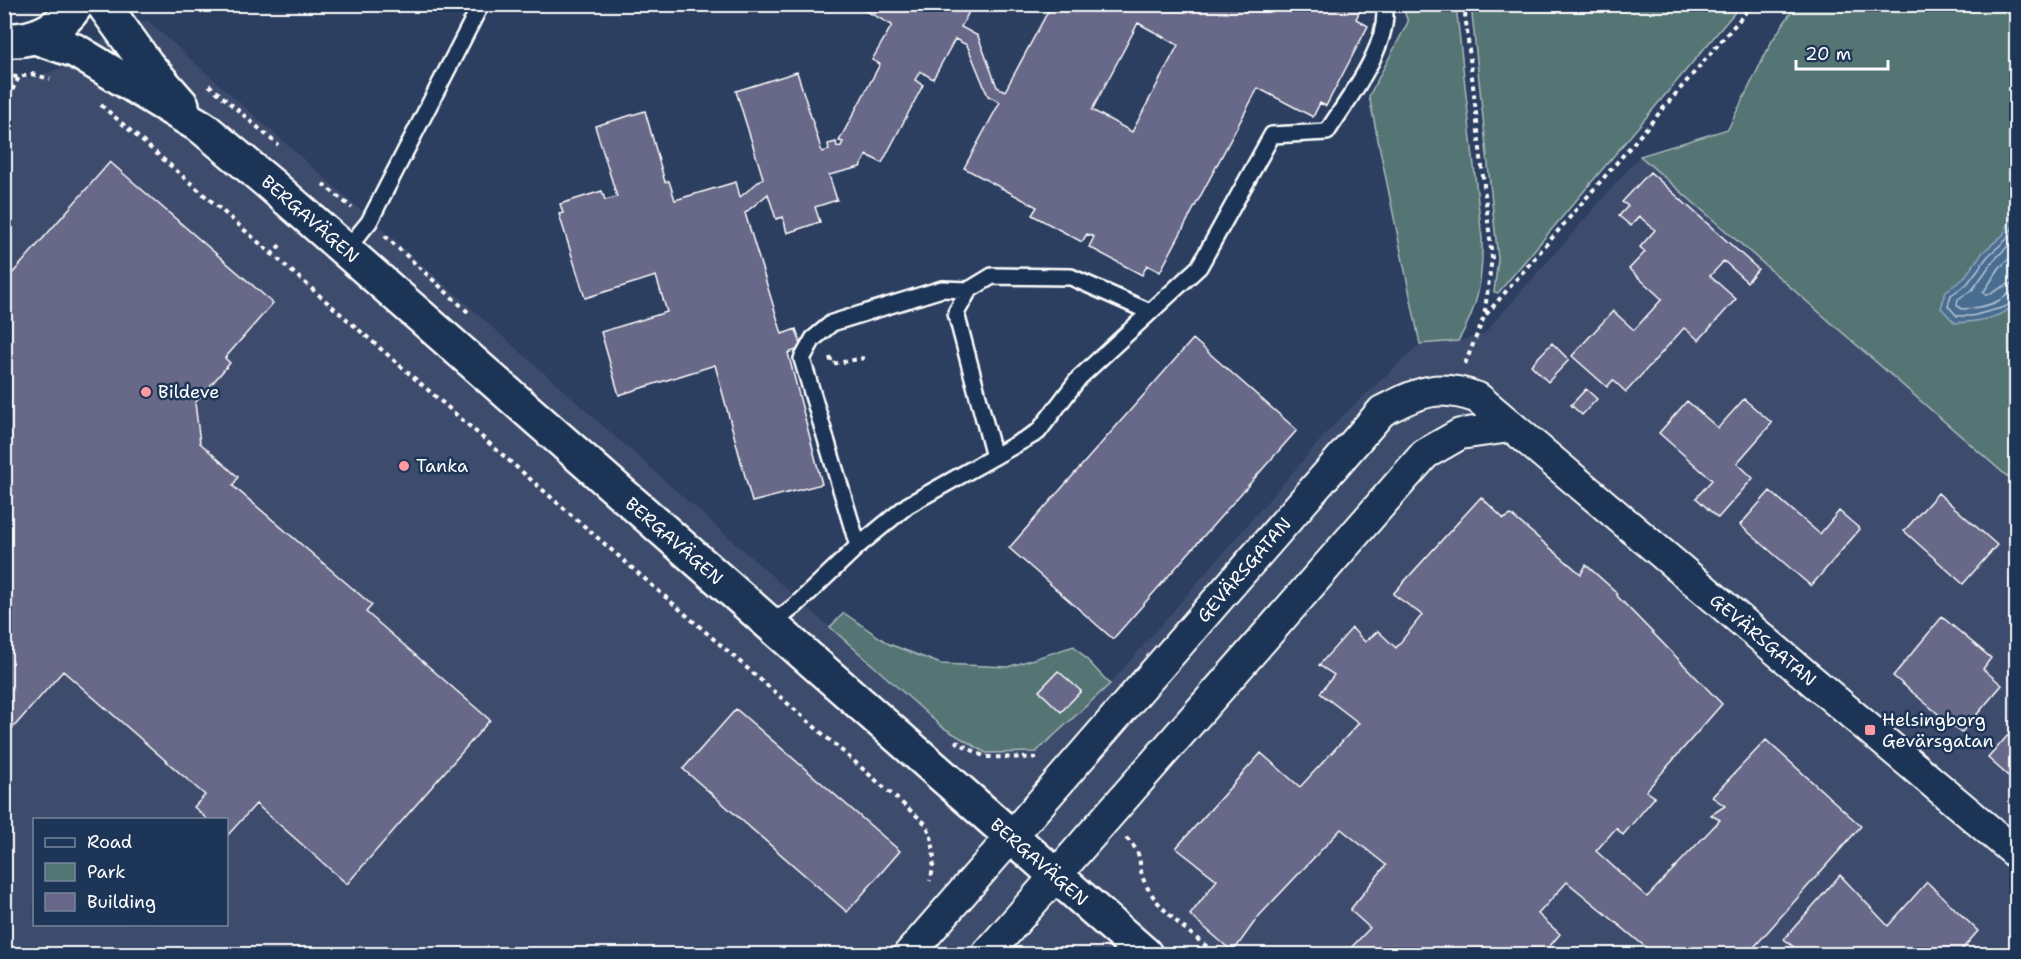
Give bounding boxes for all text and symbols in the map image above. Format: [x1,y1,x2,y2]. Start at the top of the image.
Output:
scale bar [1796,33,1888,71]
text: 20 m [1805,42,1851,66]
street label: BERGAVÄGEN [256,170,364,268]
place label: Bildeve [158,380,220,404]
marker: Bildeve [139,385,153,399]
place label: Tanka [416,454,468,478]
marker: Tanka [397,459,411,473]
street label: BERGAVÄGEN [620,492,728,590]
street label: GEVÄRSGATAN [1192,512,1296,628]
street label: GEVÄRSGATAN [1705,588,1821,692]
place label: Helsingborg Gevärsgatan [1882,708,1994,753]
marker: Helsingborg Gevärsgatan [1863,723,1877,737]
street label: BERGAVÄGEN [985,813,1093,911]
legend [33,818,228,926]
text: Road [87,830,132,854]
text: Park [87,860,126,884]
text: Building [87,890,156,914]

